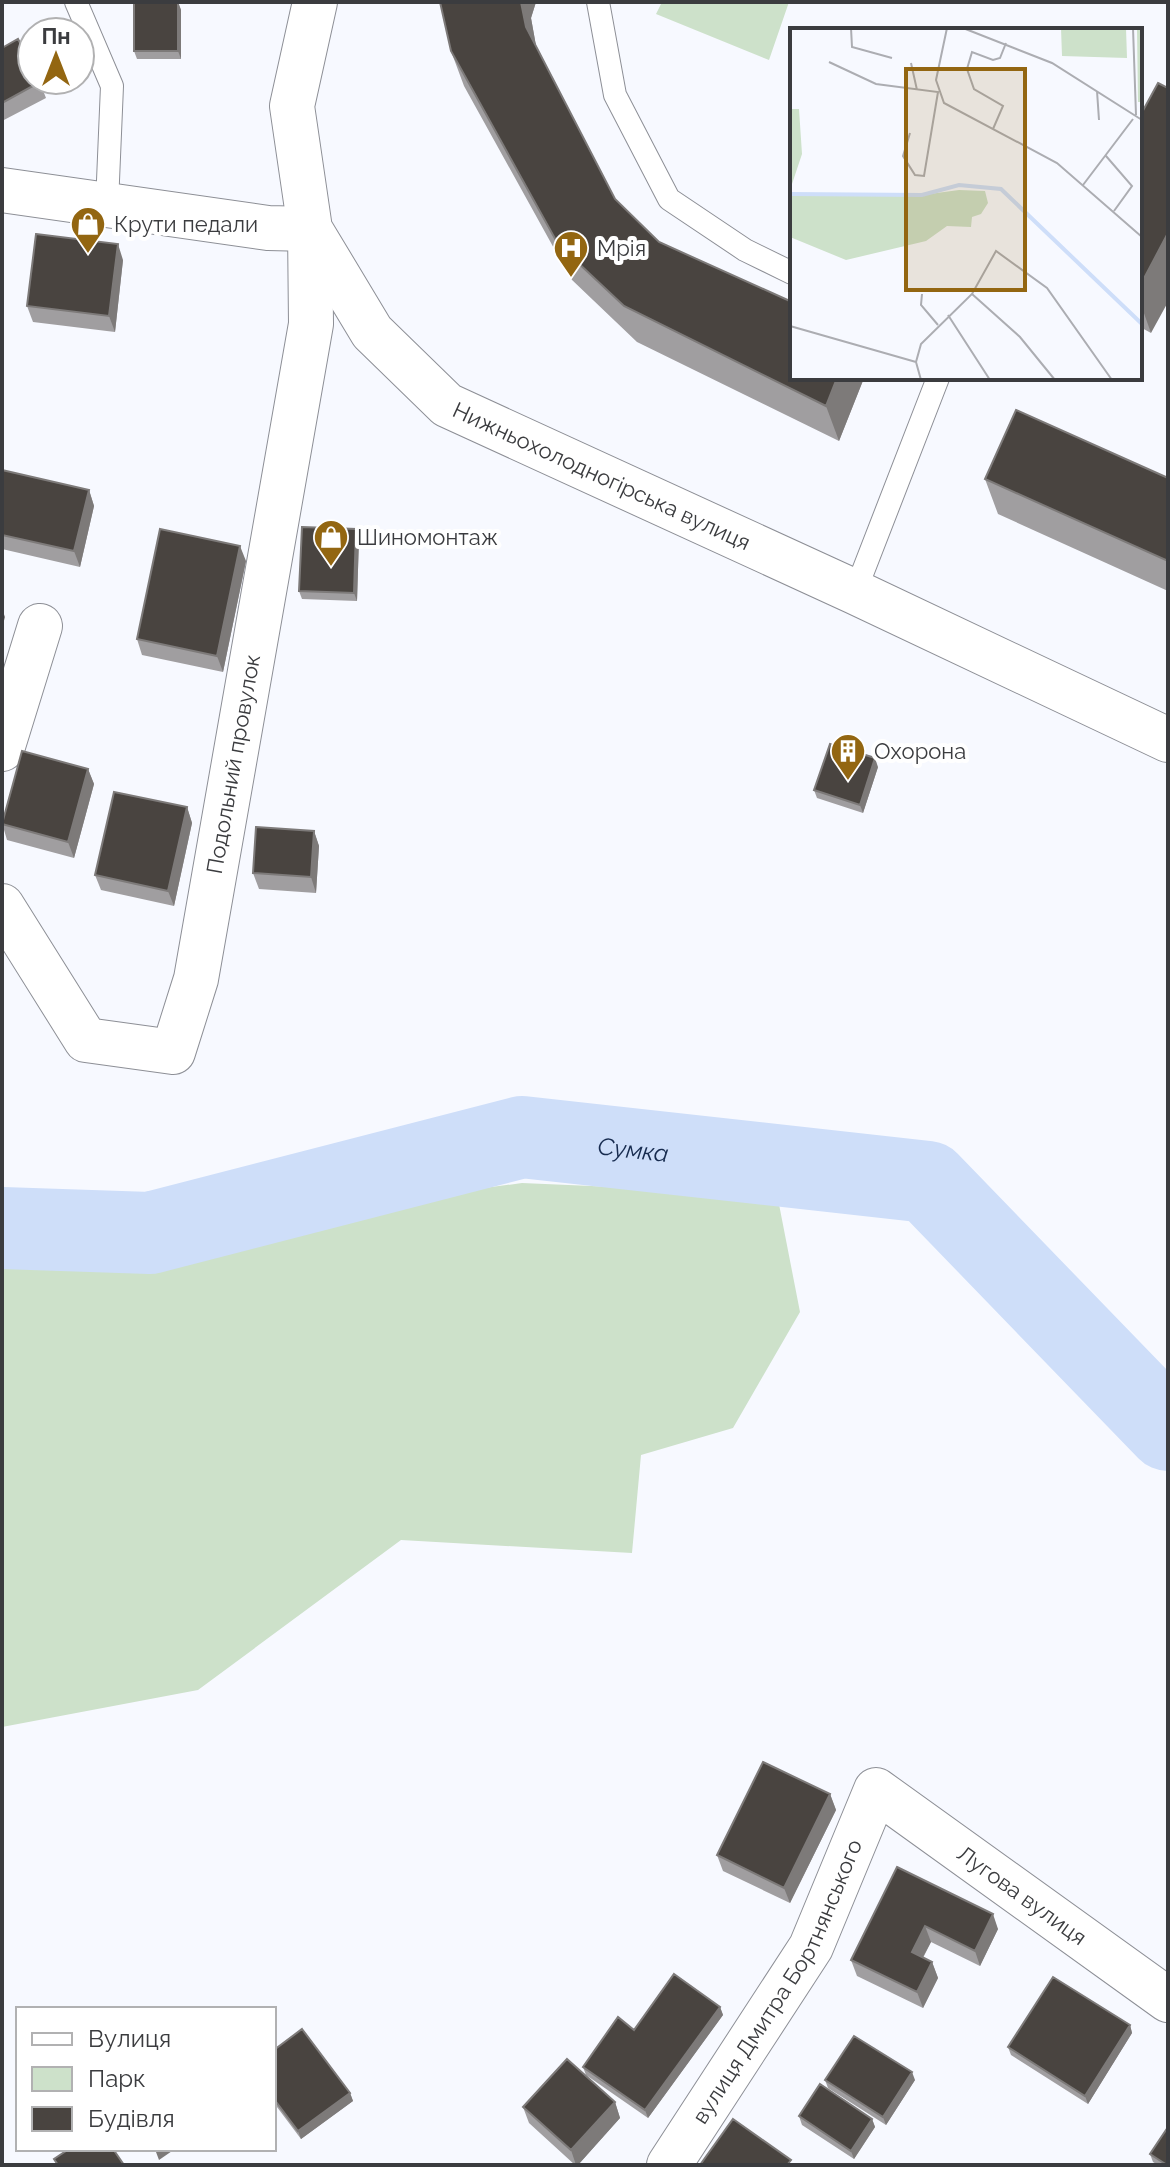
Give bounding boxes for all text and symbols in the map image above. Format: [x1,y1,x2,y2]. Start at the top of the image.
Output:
north arrow [16,16,96,96]
text: Пн [41,23,71,49]
inset map [790,28,1142,380]
shop icon: Крути педали [69,205,107,255]
place label: Крути педали [114,211,258,237]
hospital icon: Мрія [552,229,590,279]
place label: Мрія [597,235,646,261]
street label: Нижньохолодногірська вулиця [449,397,755,555]
shop icon: Шиномонтаж [312,518,350,568]
place label: Шиномонтаж [357,524,498,550]
street label: Подольний провулок [201,652,265,876]
building icon: Охорона [829,732,867,782]
place label: Охорона [874,738,966,764]
water label: Сумка [596,1131,670,1168]
street label: вулиця Дмитра Бортнянського [687,1835,867,2128]
street label: Лугова вулиця [952,1840,1092,1950]
legend [16,2007,276,2151]
text: Вулиця [88,2024,171,2053]
text: Парк [88,2064,146,2093]
text: Будівля [88,2104,175,2133]

